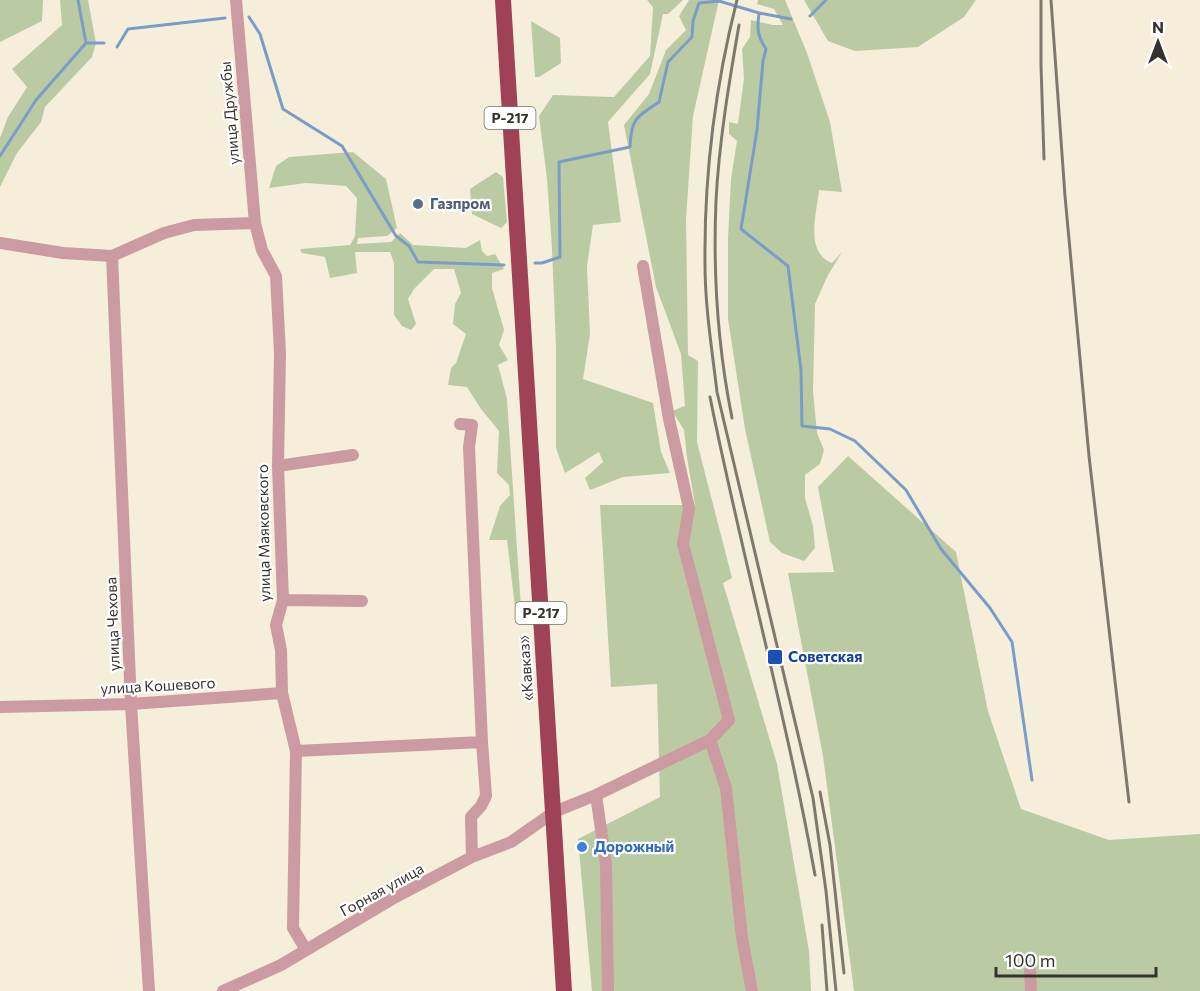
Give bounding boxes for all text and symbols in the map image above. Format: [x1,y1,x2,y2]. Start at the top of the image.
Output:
north arrow [1128,12,1188,72]
text: N [1152,17,1164,36]
street label: улица Дружбы [216,61,242,166]
road number: Р-217 [484,107,536,129]
place label: Газпром [430,194,490,212]
marker: Газпром [411,197,425,211]
street label: улица Маяковского [253,464,273,602]
street label: улица Чехова [101,577,123,671]
road number: Р-217 [516,602,566,624]
street label: «Кавказ» [514,634,536,702]
place label: Советская [788,647,862,665]
marker: Советская [766,648,784,666]
street label: улица Кошевого [100,673,216,697]
place label: Дорожный [594,837,674,855]
marker: Дорожный [575,840,589,854]
street label: Горная улица [336,859,427,920]
scale bar [996,940,1156,978]
text: 100 m [1005,949,1055,971]

